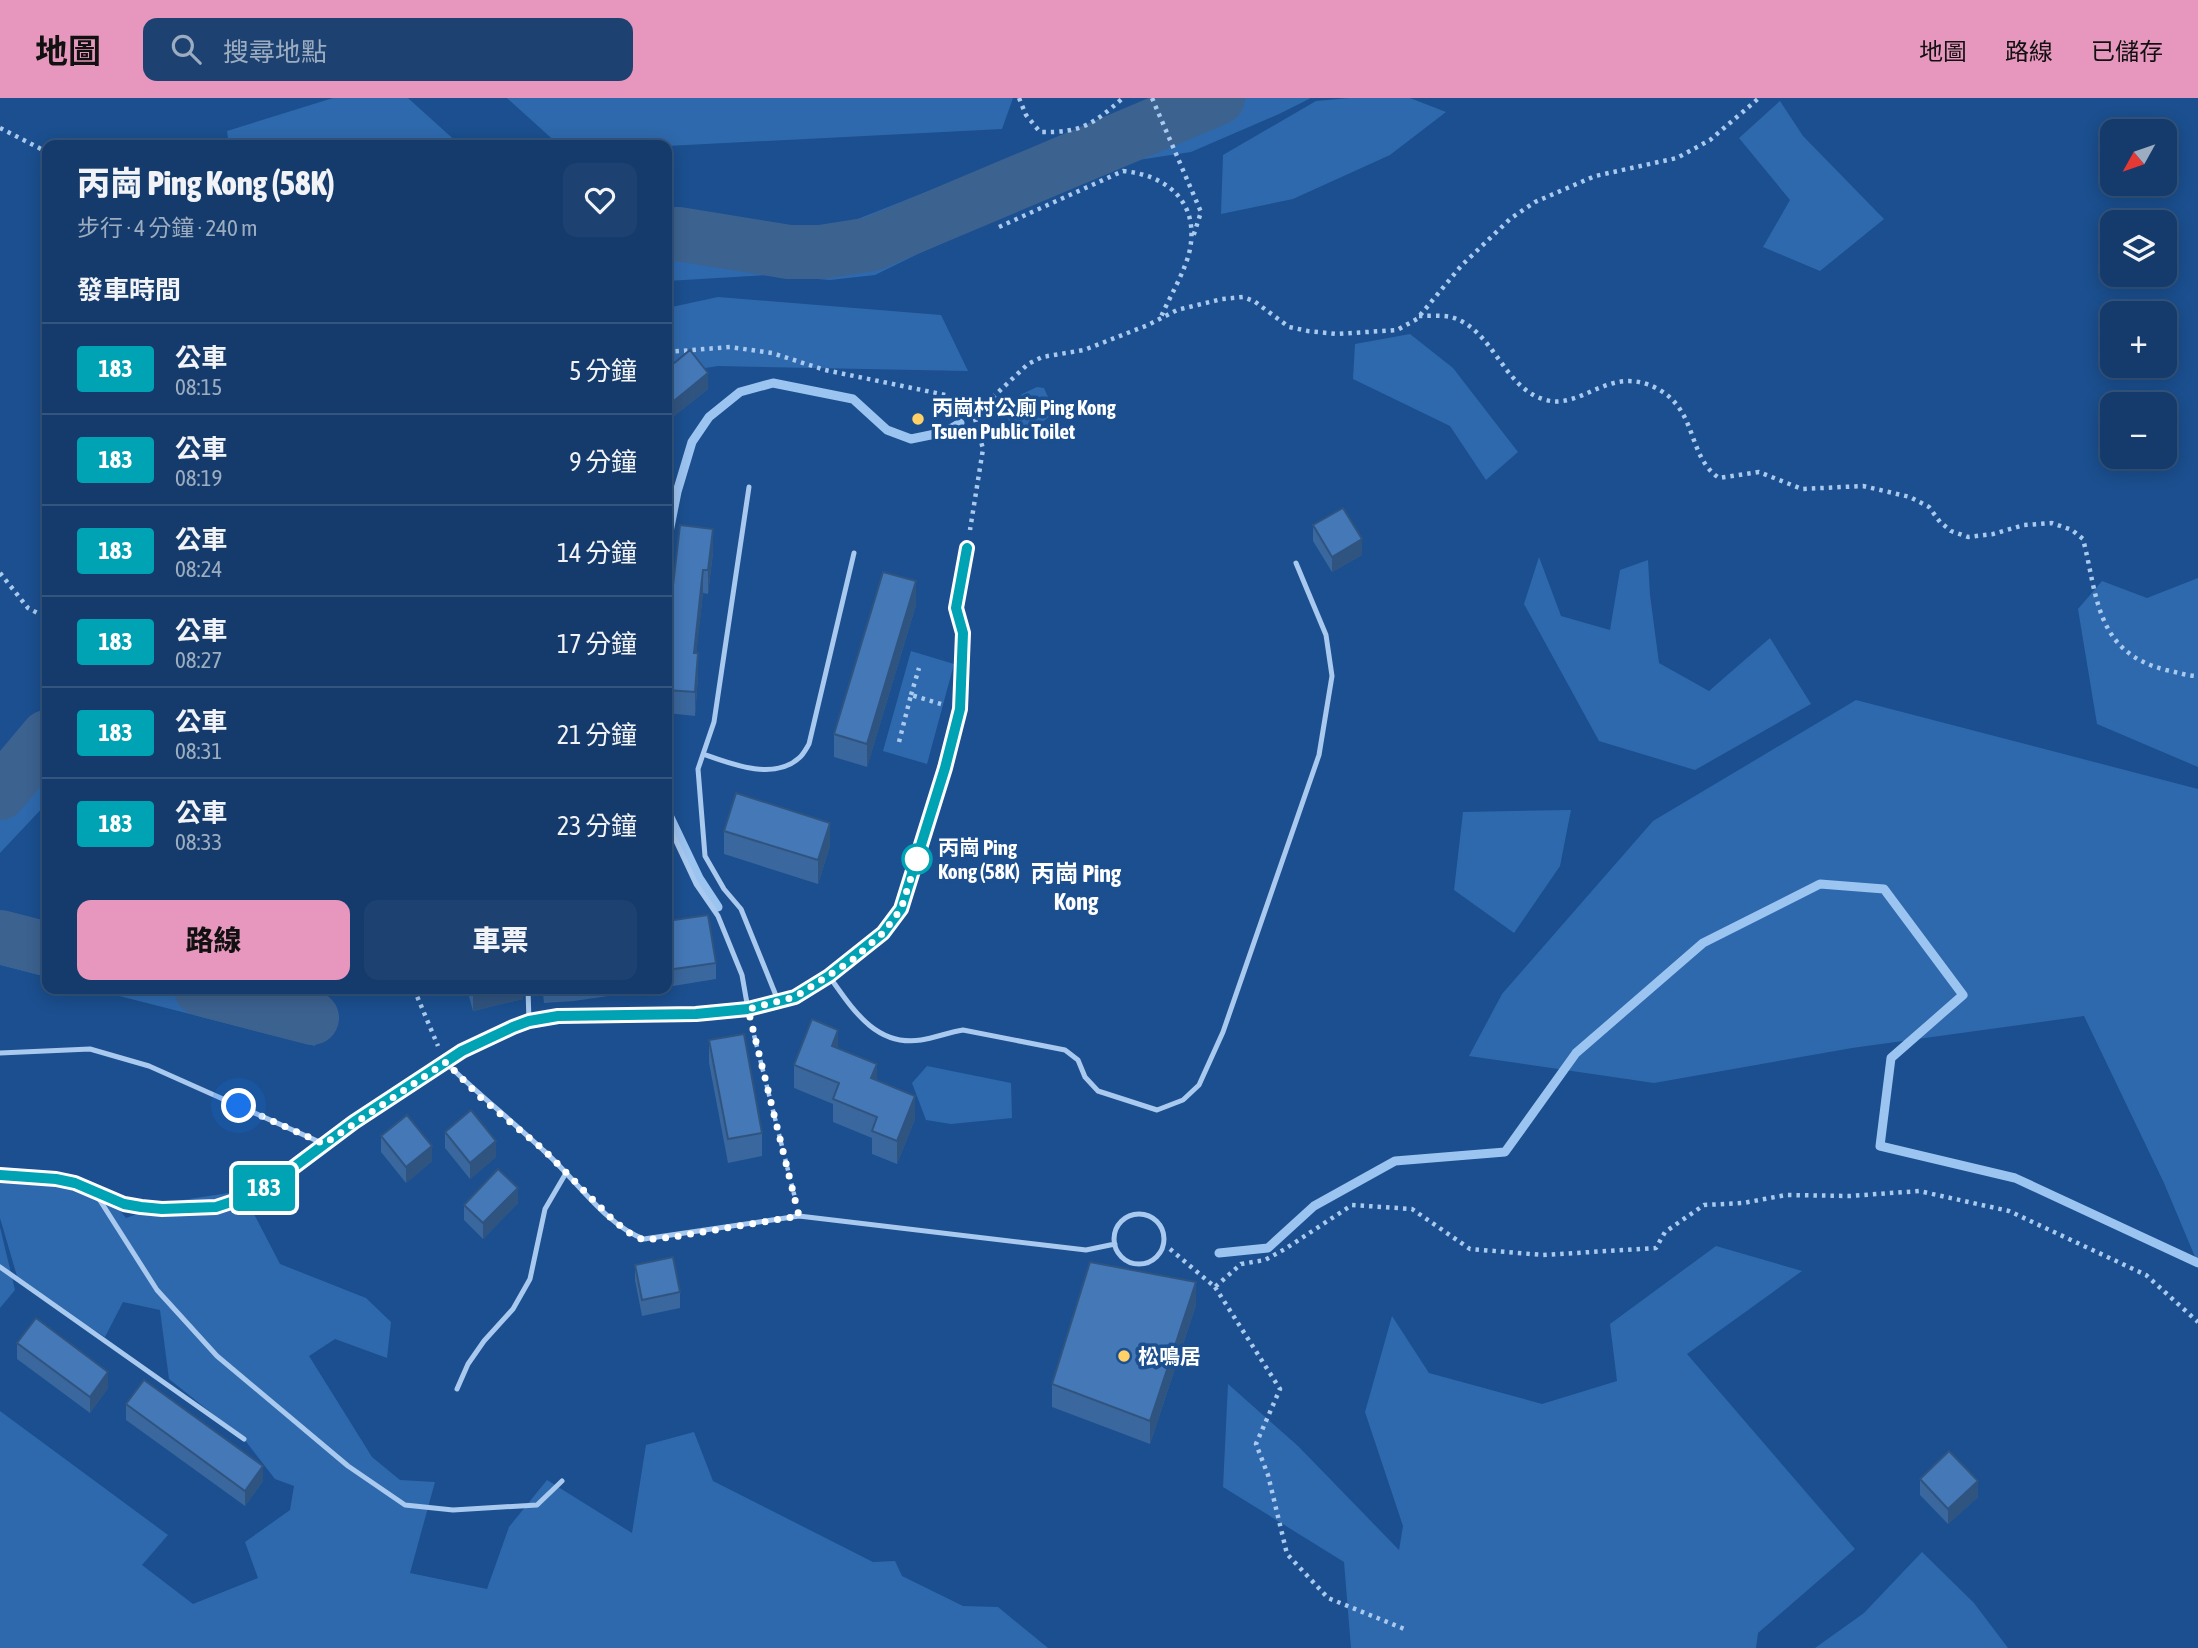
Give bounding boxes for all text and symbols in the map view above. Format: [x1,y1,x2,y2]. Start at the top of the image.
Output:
search box [143,18,633,81]
icon: search [167,30,205,68]
text: 地圖 [35,32,101,70]
text: 搜尋地點 [223,37,327,67]
text: 地圖 [1919,38,1967,65]
text: 路線 [2005,38,2053,65]
text: 已儲存 [2091,38,2163,65]
north arrow [2100,119,2177,196]
map controls [2100,119,2177,469]
button: heart [563,163,637,237]
text: 丙崗 Ping Kong (58K) [77,164,335,202]
button: layers [2100,210,2177,287]
text: 步行 · 4 分鐘 · 240 m [77,215,258,241]
text: 發車時間 [77,275,181,305]
button: + [2100,301,2177,378]
text: 公車 [175,343,227,373]
text: 183 [99,355,132,382]
text: 5 分鐘 [569,356,637,386]
text: 08:15 [175,374,222,400]
button: − [2100,392,2177,469]
place label: 丙崗村公廁 Ping Kong Tsuen Public Toilet [932,395,1117,443]
marker: 丙崗村公廁 Ping Kong Tsuen Public Toilet [910,411,926,427]
text: 公車 [175,434,227,464]
text: 183 [99,446,132,473]
text: 9 分鐘 [569,447,637,477]
text: 08:19 [175,465,222,491]
text: 公車 [175,525,227,555]
text: 183 [99,537,132,564]
text: 14 分鐘 [557,538,637,568]
text: 08:24 [175,556,222,582]
text: 公車 [175,616,227,646]
text: 183 [99,628,132,655]
text: 17 分鐘 [557,629,637,659]
text: 08:27 [175,647,222,673]
text: 公車 [175,707,227,737]
text: 183 [99,719,132,746]
text: 21 分鐘 [557,720,637,750]
text: 08:31 [175,738,222,764]
text: 公車 [175,798,227,828]
text: 183 [99,810,132,837]
text: 23 分鐘 [557,811,637,841]
text: 08:33 [175,829,222,855]
place label: 丙崗 Ping Kong (58K) [938,835,1020,883]
marker: 丙崗 Ping Kong (58K) [902,844,932,874]
district label: 丙崗 Ping Kong [1031,860,1122,915]
button: 路線 [77,900,350,980]
button: 車票 [364,900,637,980]
your location [221,1088,256,1123]
line badge: 183 [224,1165,304,1211]
text: 183 [247,1174,281,1201]
place label: 松鳴居 [1138,1344,1201,1368]
marker: 松鳴居 [1116,1348,1132,1364]

